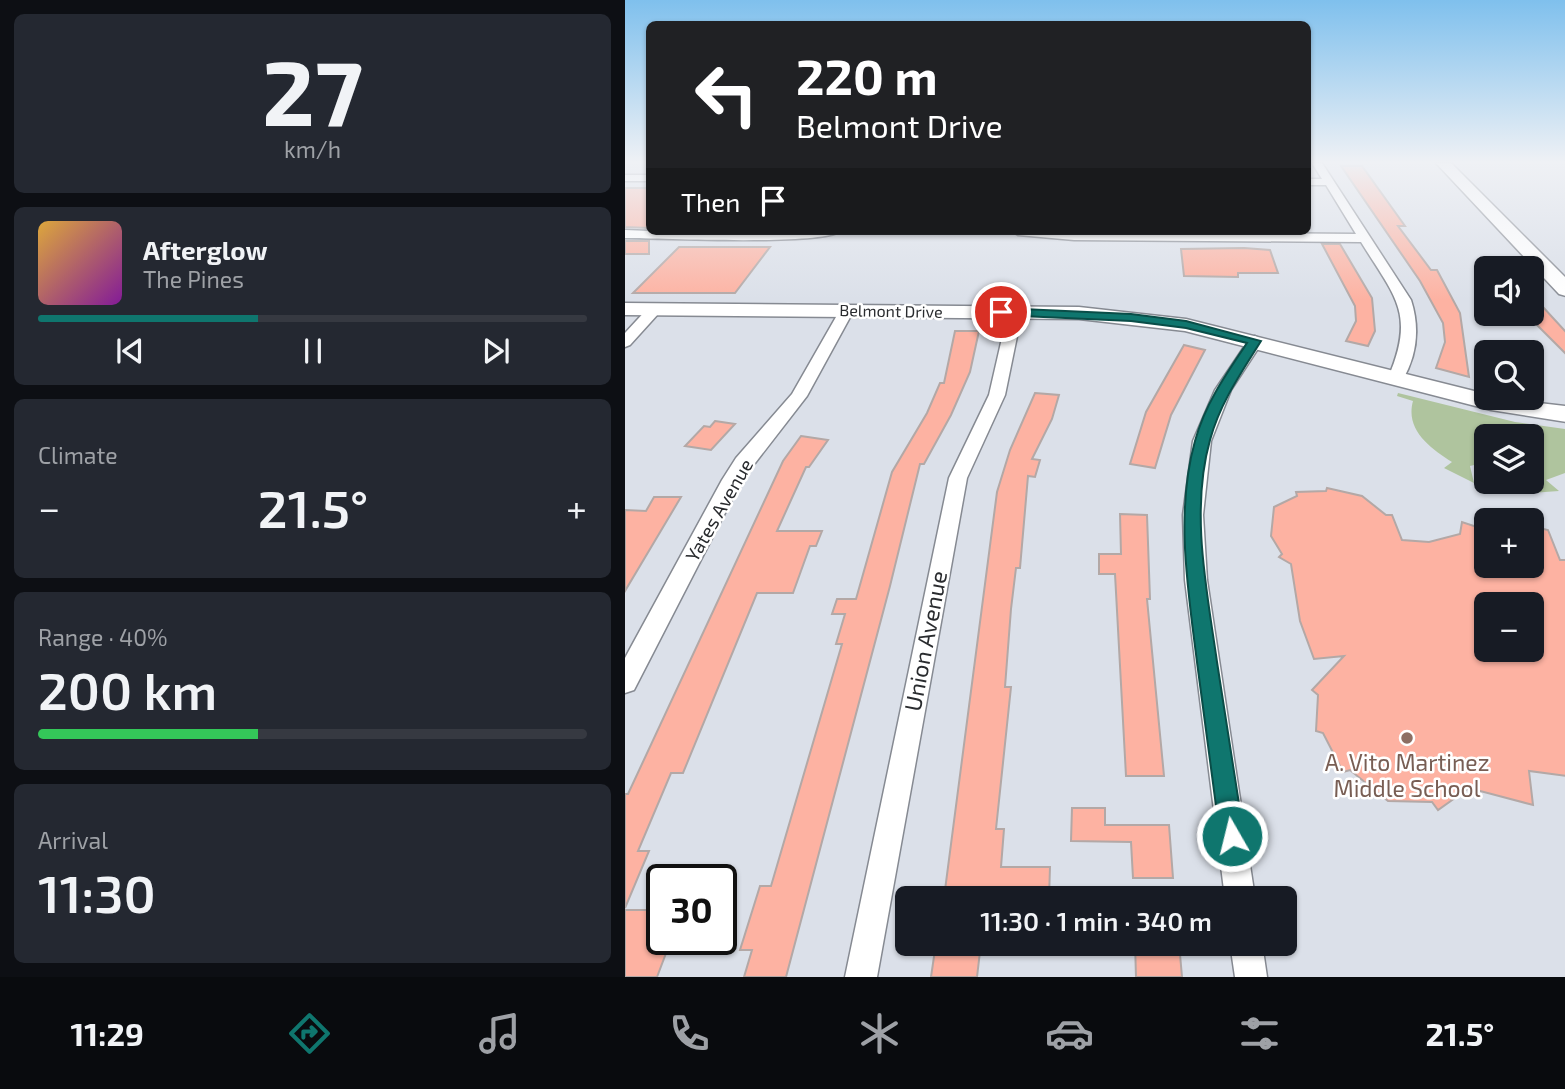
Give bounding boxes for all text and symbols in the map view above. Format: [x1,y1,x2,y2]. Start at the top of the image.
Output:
text: 27 [262,35,363,144]
text: 220 m [796,46,938,105]
icon: left [681,49,772,140]
text: Belmont Drive [796,106,1003,144]
text: km/h [284,135,341,163]
icon: arrive [754,182,792,220]
text: Then [681,186,740,217]
text: Afterglow [143,234,268,265]
map controls [1474,256,1544,662]
button: sound [1474,256,1544,326]
text: The Pines [143,265,244,293]
pin [971,282,1031,342]
icon: arrive [982,293,1020,331]
street label: Belmont Drive [839,300,943,321]
icon: previous [111,332,149,370]
icon: pause [294,332,332,370]
icon: next [477,332,515,370]
button: search [1474,340,1544,410]
button: layers [1474,424,1544,494]
text: Climate [38,441,118,469]
street label: Yates Avenue [680,454,757,565]
text: 21.5° [258,476,368,538]
text: − [38,484,60,530]
text: + [566,484,587,530]
button: + [1474,508,1544,578]
street label: Union Avenue [898,568,952,713]
button: − [1474,592,1544,662]
text: Range · 40% [38,623,168,651]
text: 200 km [38,658,217,720]
marker: A. Vito Martinez Middle School [1399,730,1415,746]
place label: A. Vito Martinez Middle School [1325,748,1489,802]
position arrow [1195,799,1269,873]
text: Arrival [38,826,108,854]
text: 11:30 [38,861,156,923]
speed limit sign: 30 [646,864,737,955]
text: 11:30 · 1 min · 340 m [980,905,1212,936]
icon: directions [285,1009,334,1058]
icon: music [475,1009,524,1058]
icon: phone [665,1009,714,1058]
icon: climate [855,1009,904,1058]
icon: car [1045,1009,1094,1058]
icon: filters [1235,1009,1284,1058]
text: 11:29 [71,1014,144,1052]
text: 21.5° [1425,1014,1494,1052]

